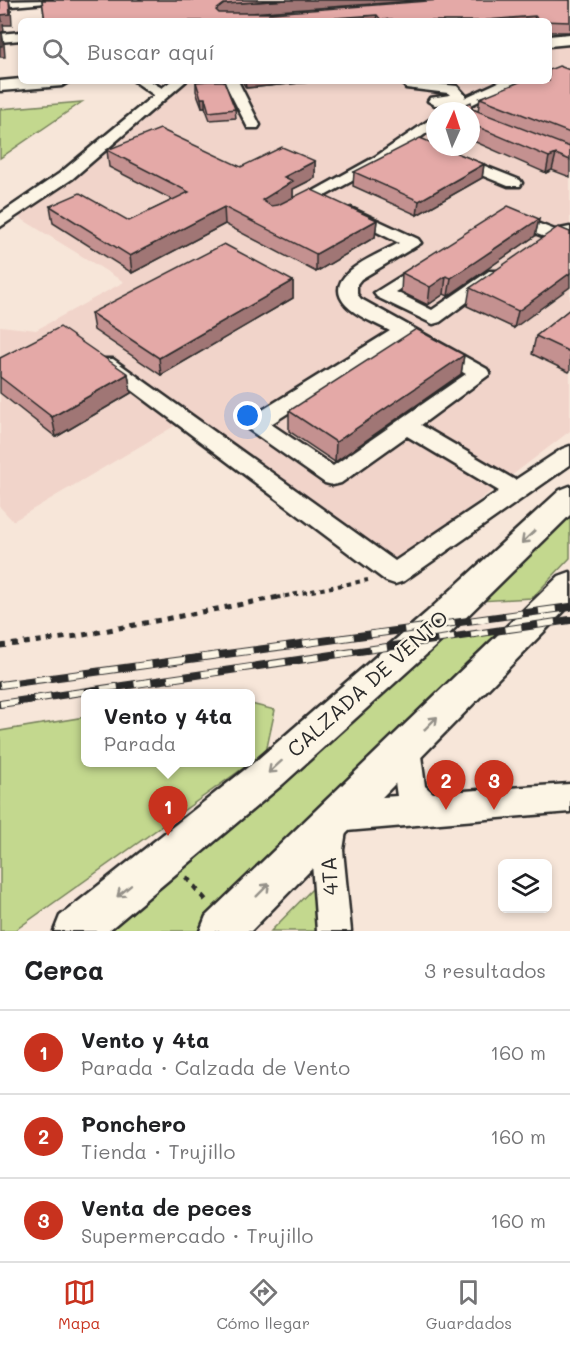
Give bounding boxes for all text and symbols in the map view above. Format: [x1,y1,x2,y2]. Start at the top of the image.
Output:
search box [18,18,552,84]
icon: search [39,35,72,68]
text: Buscar aquí [87,37,215,66]
north arrow [426,102,480,156]
your location [233,401,262,430]
one-way arrow [520,530,535,544]
street label: CALZADA DE VENTO [281,603,453,762]
popup [81,689,255,767]
text: Vento y 4ta [104,701,232,730]
one-way arrow [423,715,438,730]
text: Parada [104,730,176,756]
one-way arrow [268,760,283,774]
pin: 2 [426,760,466,810]
pin: 3 [474,760,514,810]
pin: 1 [148,786,188,836]
street label: 4TA [314,856,343,896]
map controls [498,859,552,913]
button: layers [498,859,552,913]
one-way arrow [255,882,270,897]
one-way arrow [117,885,133,898]
text: Cerca [24,953,104,987]
text: 3 resultados [424,957,546,983]
text: Vento y 4ta [81,1025,209,1054]
text: 1 [39,1039,48,1065]
text: 160 m [490,1039,546,1065]
text: Parada · Calzada de Vento [81,1054,350,1080]
text: Ponchero [81,1109,186,1138]
text: 2 [38,1123,49,1149]
text: 160 m [490,1123,546,1149]
text: Tienda · Trujillo [81,1138,235,1164]
text: Venta de peces [81,1193,252,1222]
text: 3 [38,1207,50,1233]
text: 160 m [490,1207,546,1233]
text: Supermercado · Trujillo [81,1222,313,1248]
tab: Mapa [58,1276,101,1333]
tab: Cómo llegar [216,1276,310,1333]
tab: Guardados [426,1276,512,1333]

